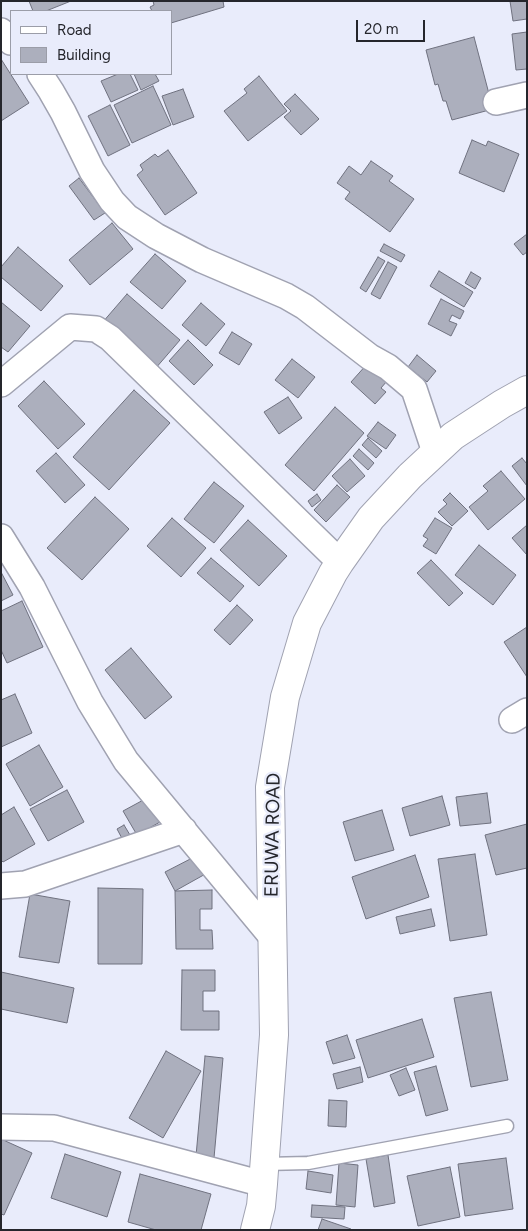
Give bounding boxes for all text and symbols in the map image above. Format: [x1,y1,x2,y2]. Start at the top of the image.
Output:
legend [10,10,172,75]
scale bar [358,10,427,42]
text: 20 m [364,20,398,38]
text: Road [57,21,92,39]
text: Building [57,46,111,64]
street label: ERUWA ROAD [261,773,285,897]

